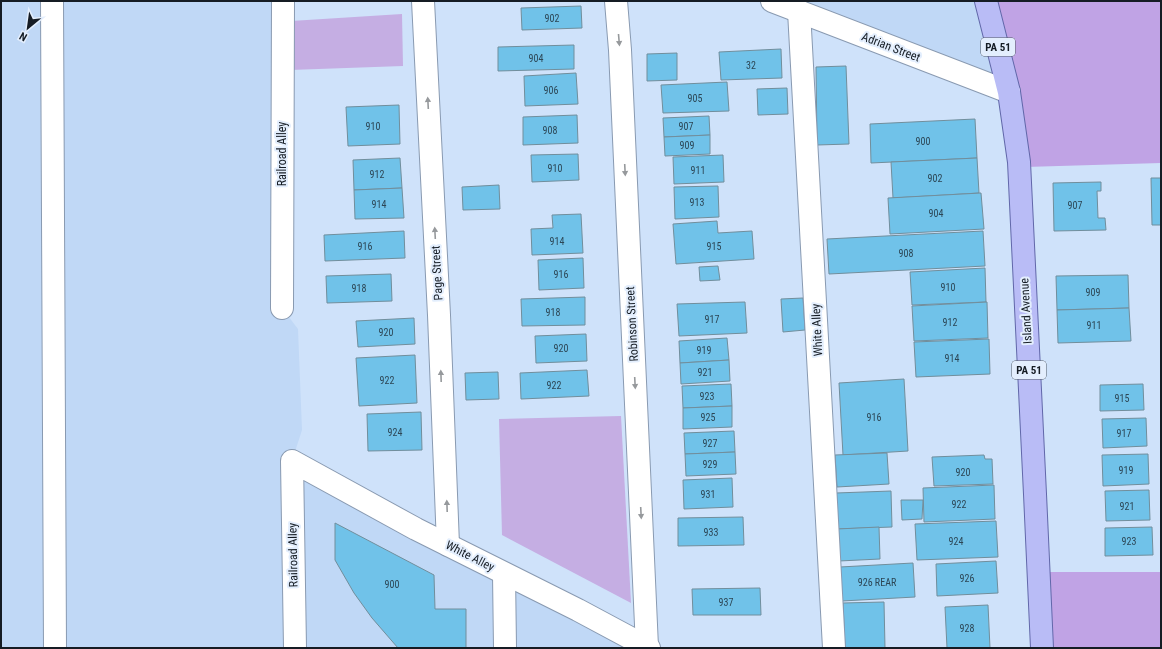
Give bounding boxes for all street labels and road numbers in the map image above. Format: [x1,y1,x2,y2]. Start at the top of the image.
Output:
street label: Adrian Street [860,29,923,65]
road number: PA 51 [981,38,1015,56]
street label: Railroad Alley [275,122,289,186]
street label: Page Street [429,245,445,301]
street label: Island Avenue [1017,277,1035,344]
street label: Robinson Street [623,286,641,362]
street label: White Alley [809,303,825,357]
road number: PA 51 [1012,361,1046,379]
street label: Railroad Alley [285,523,301,587]
street label: White Alley [443,538,497,574]

